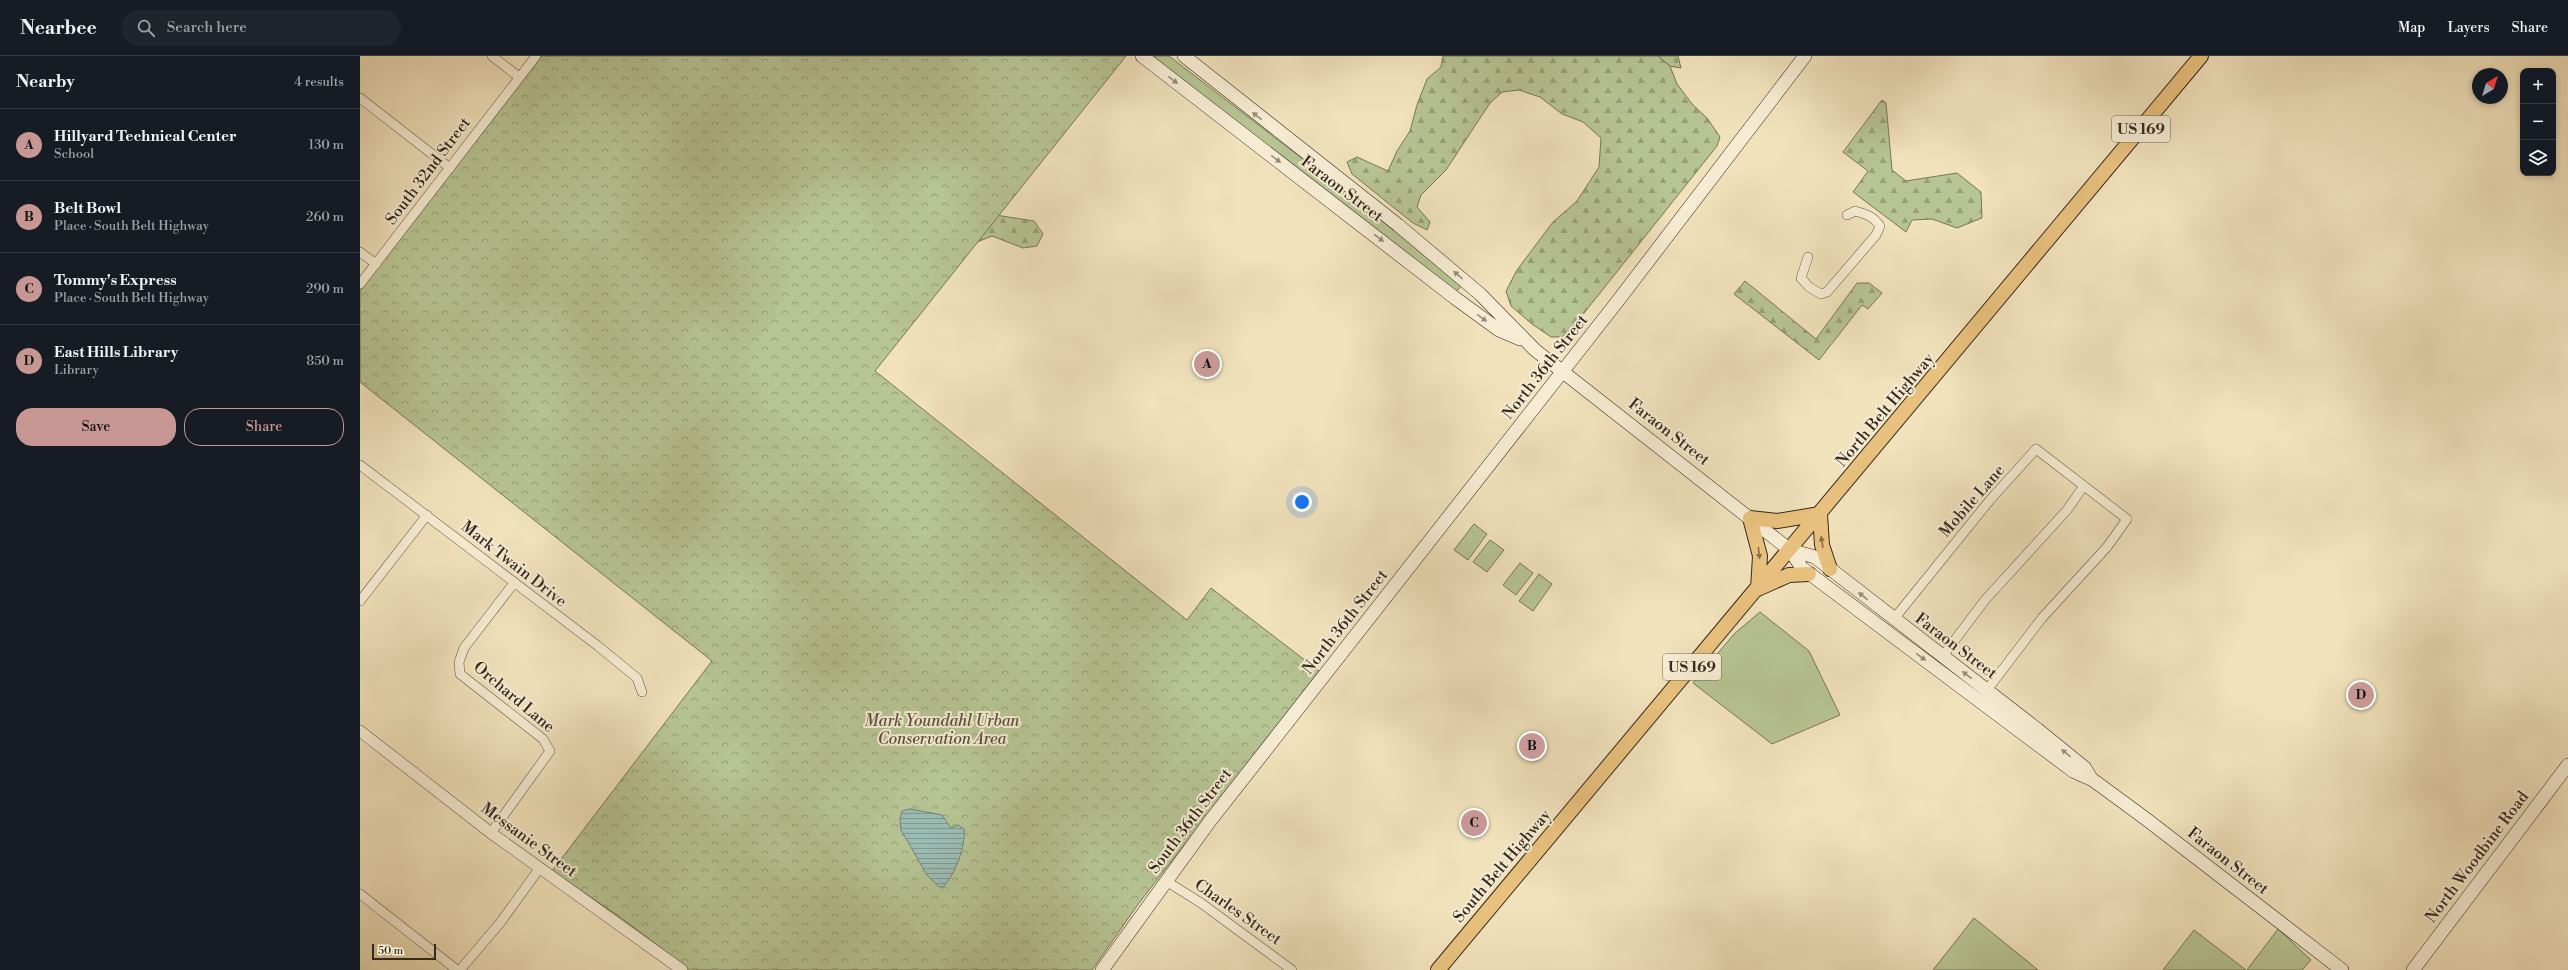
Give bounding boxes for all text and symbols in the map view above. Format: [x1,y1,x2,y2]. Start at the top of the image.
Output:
search box [121,10,401,46]
text: Nearbee [20,16,97,40]
icon: search [135,17,157,39]
text: Search here [167,18,247,37]
text: Map [2398,19,2425,37]
text: Layers [2447,19,2490,37]
text: Share [2512,19,2548,37]
north arrow [2472,68,2508,104]
map controls [2520,68,2556,176]
button: + [2520,68,2556,104]
text: Nearby [16,71,75,93]
text: 4 results [294,74,344,90]
one-way arrow [1168,76,1179,84]
button: − [2520,104,2556,140]
one-way arrow [1252,112,1263,120]
street label: South 32nd Street [381,113,475,229]
road number: US 169 [2112,116,2170,142]
text: Hillyard Technical Center [54,127,237,146]
text: A [24,137,34,153]
text: 130 m [309,137,344,153]
button: layers [2520,140,2556,176]
text: School [54,146,94,162]
street label: Faraon Street [1297,152,1387,227]
one-way arrow [1271,155,1281,163]
text: Belt Bowl [54,199,121,218]
text: B [24,209,34,225]
text: 260 m [306,209,344,225]
text: Place · South Belt Highway [54,218,209,234]
one-way arrow [1374,234,1385,243]
text: Tommy's Express [54,271,177,290]
one-way arrow [1452,271,1463,280]
text: C [24,281,34,297]
text: 290 m [306,281,344,297]
text: Place · South Belt Highway [54,290,209,306]
street label: North 36th Street [1498,310,1592,423]
one-way arrow [1477,314,1488,322]
text: East Hills Library [54,343,178,362]
pin: A [1194,349,1220,379]
street label: North Belt Highway [1832,349,1939,471]
text: D [24,353,34,369]
text: 850 m [306,353,344,369]
text: Library [54,362,99,378]
street label: Faraon Street [1624,394,1714,470]
button: Save [16,408,176,446]
button: Share [184,408,344,446]
street label: Mobile Lane [1935,460,2009,542]
your location [1292,492,1312,512]
street label: Mark Twain Drive [457,517,571,611]
one-way arrow [1819,536,1825,549]
one-way arrow [1756,547,1762,559]
street label: North 36th Street [1298,565,1392,678]
one-way arrow [1858,592,1869,601]
street label: Faraon Street [1911,609,2001,684]
one-way arrow [1916,653,1927,661]
road number: US 169 [1663,654,1721,680]
street label: Orchard Lane [469,657,559,737]
one-way arrow [1961,671,1972,679]
pin: D [2348,680,2374,710]
park label: Mark Youndahl Urban Conservation Area [865,711,1021,749]
pin: B [1519,731,1545,761]
one-way arrow [2060,748,2071,757]
street label: South 36th Street [1144,764,1236,878]
street label: North Woodbine Road [2421,787,2533,927]
street label: Messanie Street [477,798,581,882]
street label: South Belt Highway [1449,805,1555,927]
pin: C [1461,808,1487,838]
street label: Faraon Street [2183,823,2273,899]
street label: Charles Street [1191,875,1286,950]
scale bar [372,942,436,961]
text: 50 m [378,944,403,958]

